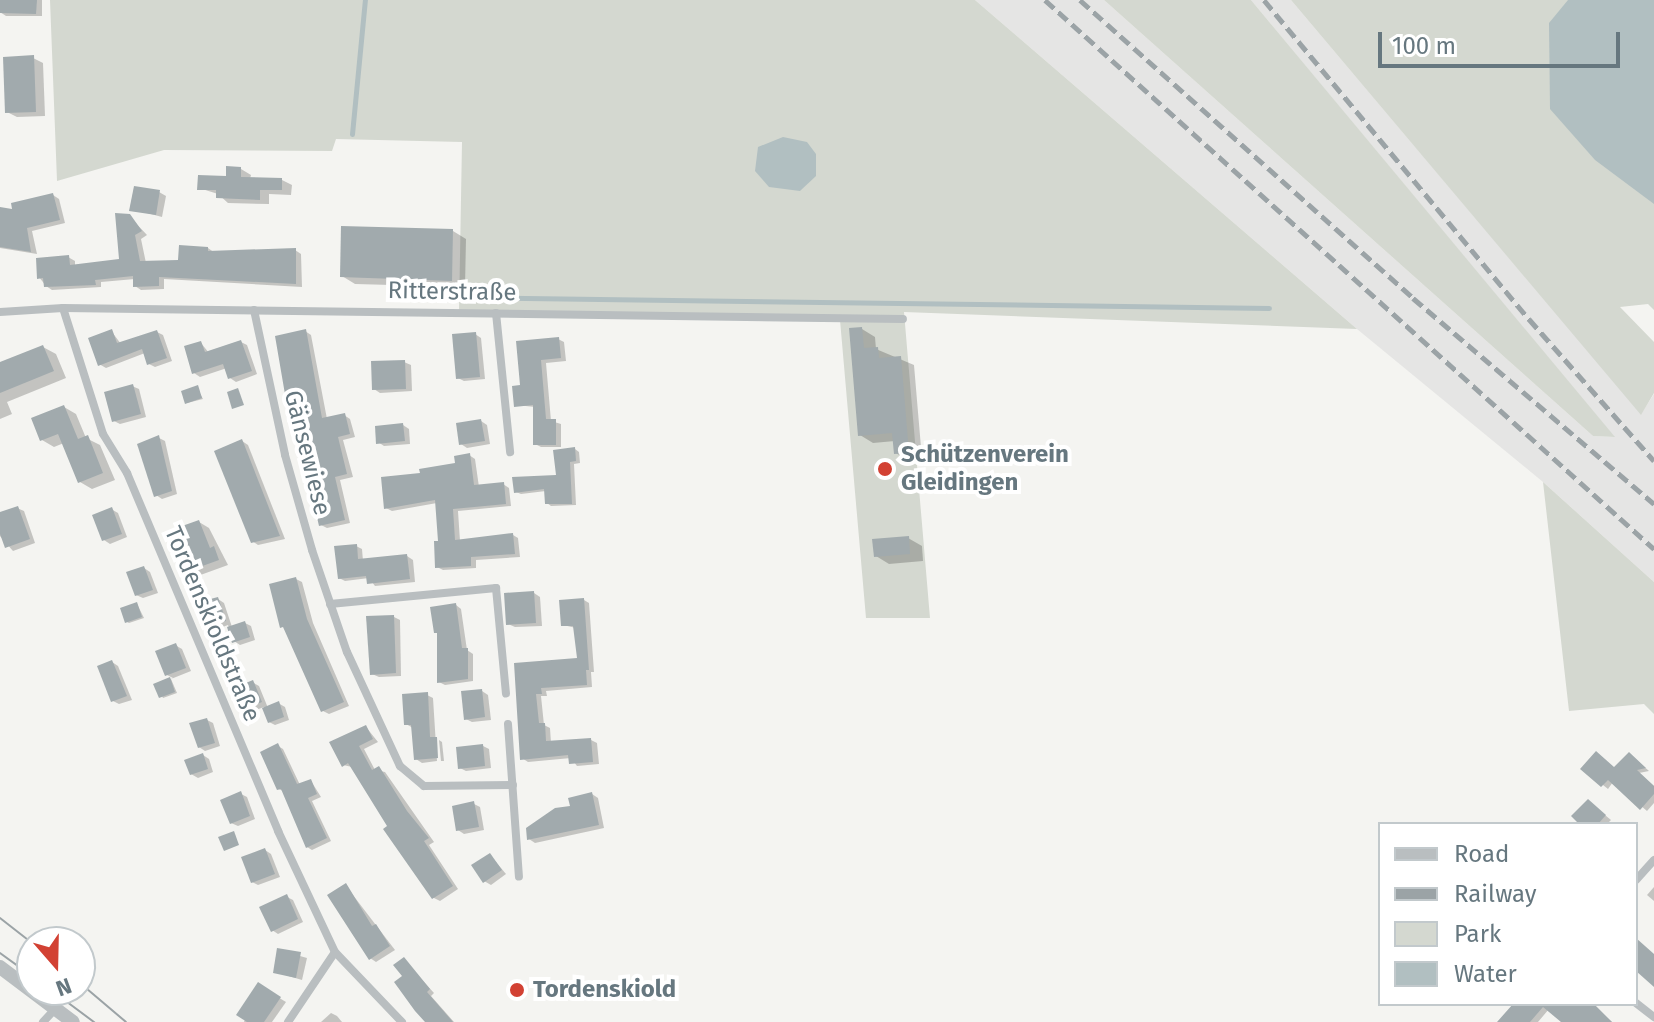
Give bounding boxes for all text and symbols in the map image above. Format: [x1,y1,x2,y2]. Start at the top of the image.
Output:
scale bar [1382,16,1624,66]
text: 100 m [1392,32,1456,60]
street label: Ritterstraße [387,276,517,308]
street label: Gänsewiese [278,387,336,519]
place label: Schützenverein Gleidingen [901,441,1069,497]
marker: Schützenverein Gleidingen [876,460,894,478]
street label: Tordenskioldstraße [158,522,266,726]
legend [1378,822,1638,1006]
text: Road [1454,840,1509,868]
text: Railway [1454,880,1537,908]
text: Park [1454,920,1501,948]
north arrow [16,926,96,1006]
text: Water [1454,960,1517,988]
text: N [52,972,75,1002]
place label: Tordenskiold [533,976,676,1004]
marker: Tordenskiold [508,981,526,999]

